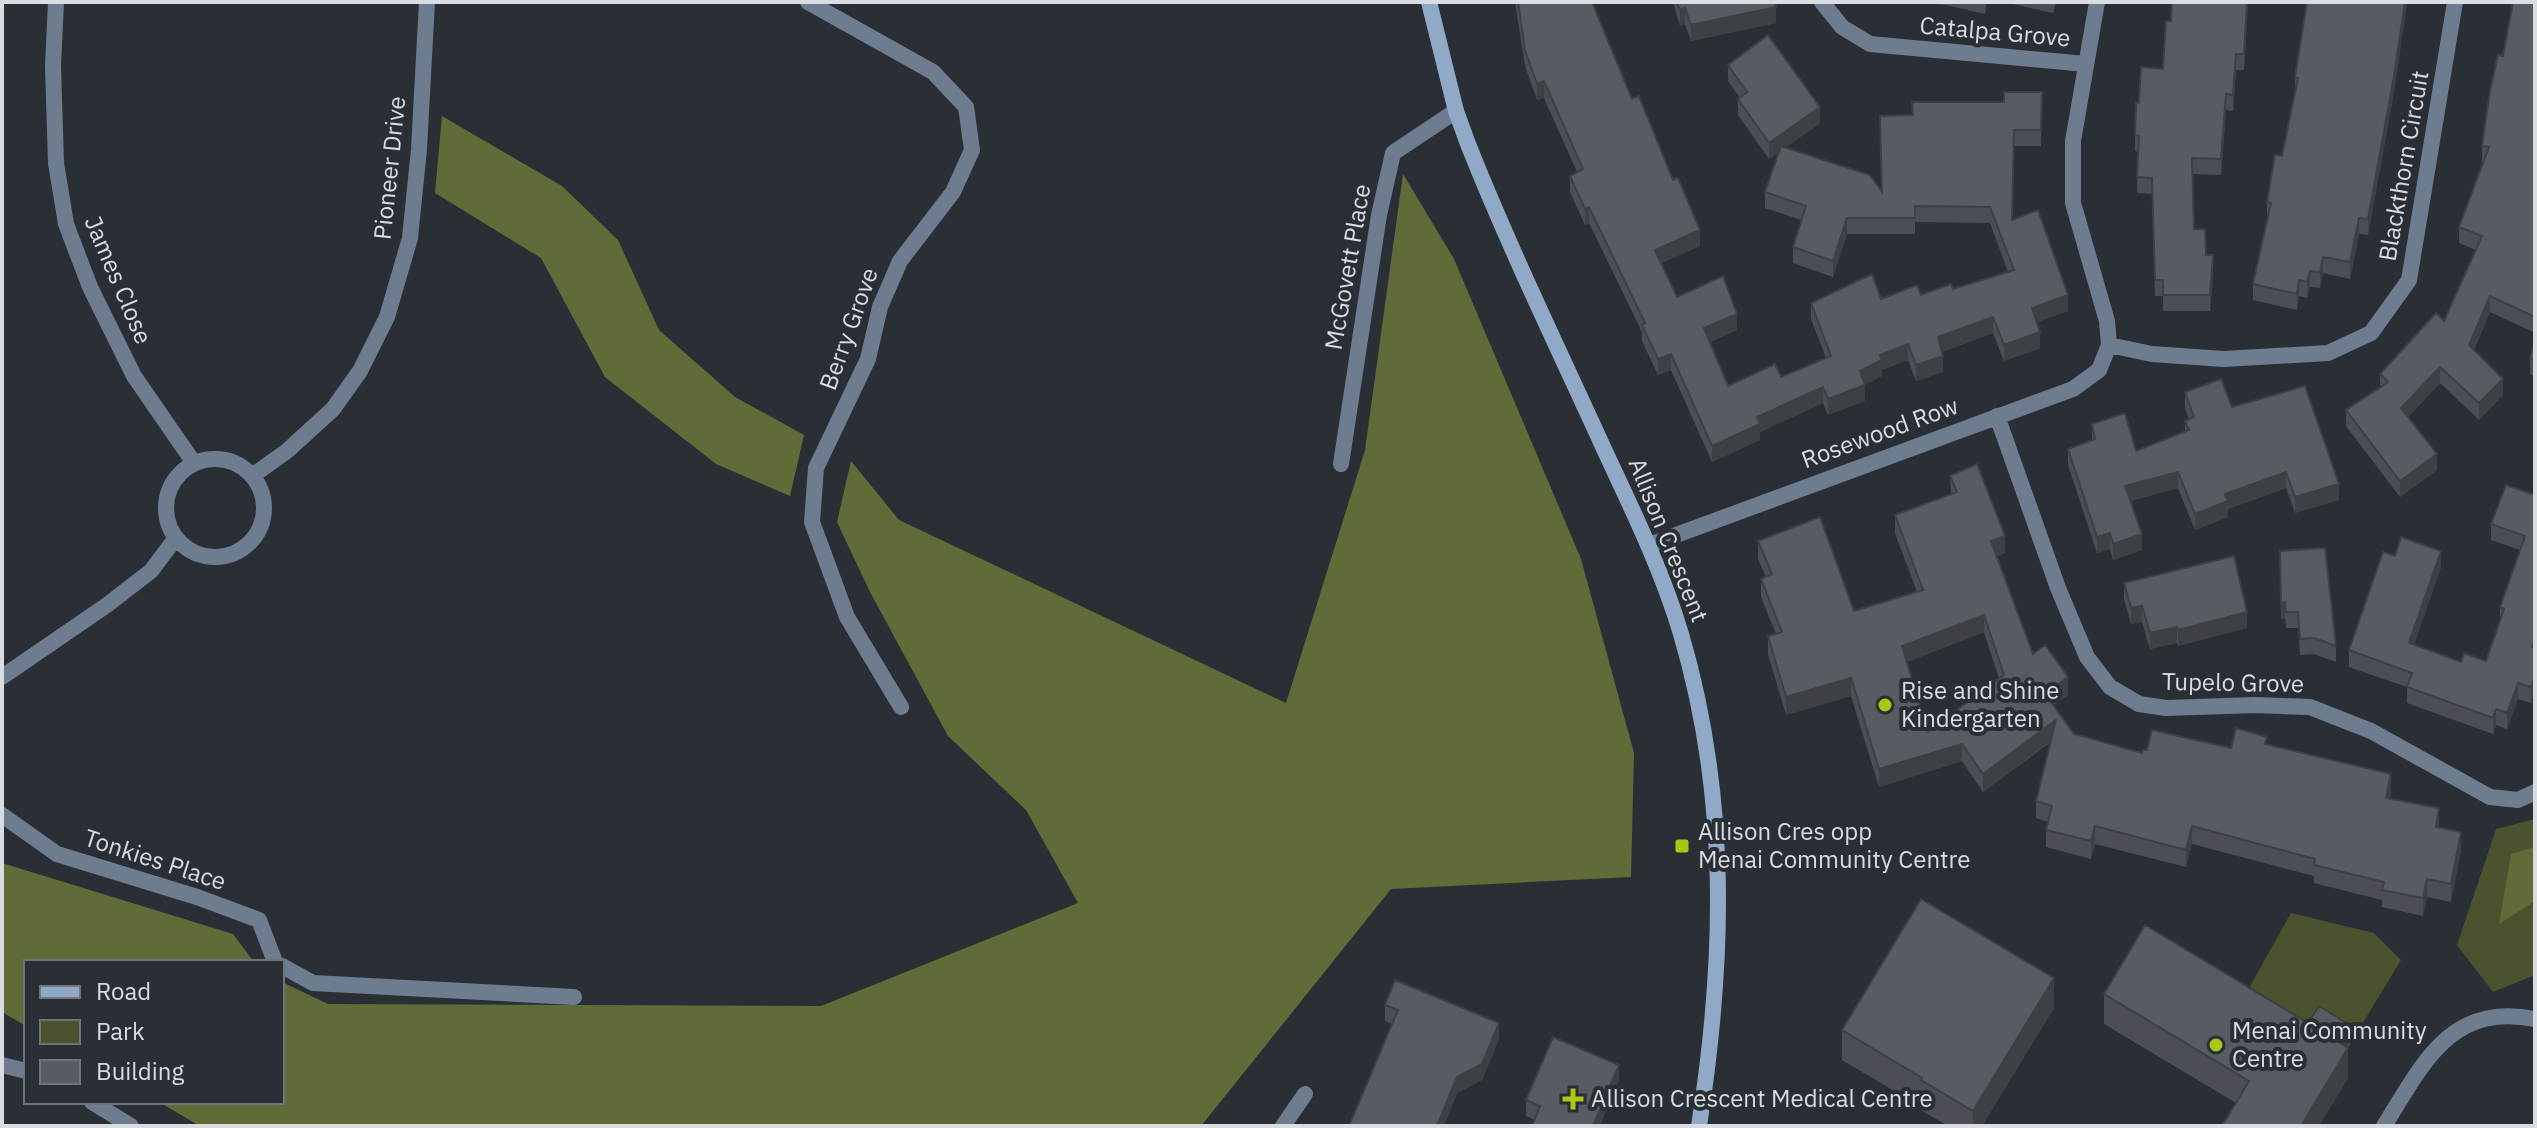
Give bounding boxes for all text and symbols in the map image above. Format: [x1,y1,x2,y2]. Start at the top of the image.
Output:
street label: Catalpa Grove [1918,8,2072,54]
street label: Blackthorn Circuit [2371,68,2436,264]
street label: Pioneer Drive [366,95,412,241]
street label: McGovett Place [1317,182,1377,352]
street label: James Close [78,211,160,349]
street label: Berry Grove [811,263,885,394]
street label: Rosewood Row [1797,389,1963,475]
street label: Allison Crescent [1621,453,1716,626]
street label: Tupelo Grove [2162,665,2304,699]
place label: Rise and Shine Kindergarten [1901,674,2059,734]
marker: Rise and Shine Kindergarten [1876,696,1894,714]
place label: Allison Cres opp Menai Community Centre [1698,815,1970,875]
street label: Tonkies Place [80,821,230,897]
marker: Allison Cres opp Menai Community Centre [1673,837,1691,855]
legend [24,960,284,1104]
text: Road [96,975,151,1007]
place label: Menai Community Centre [2232,1014,2427,1074]
text: Park [96,1015,145,1047]
marker: Menai Community Centre [2207,1036,2225,1054]
text: Building [96,1055,184,1087]
place label: Allison Crescent Medical Centre [1591,1082,1933,1114]
marker: Allison Crescent Medical Centre [1562,1088,1584,1110]

